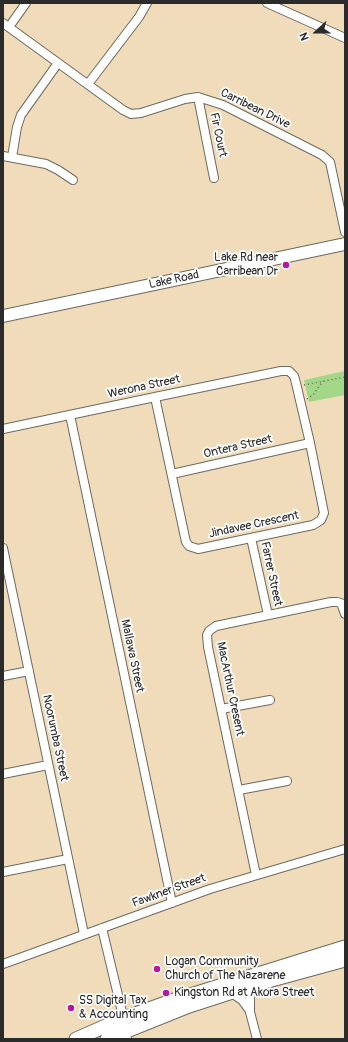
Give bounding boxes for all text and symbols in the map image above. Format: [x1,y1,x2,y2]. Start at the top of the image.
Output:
north arrow [296,12,336,52]
text: N [297,31,312,42]
street label: Carribean Drive [218,86,292,132]
street label: Fir Court [206,111,230,159]
place label: Lake Rd near Carribean Dr [214,251,278,279]
marker: Lake Rd near Carribean Dr [281,260,291,270]
street label: Lake Road [148,268,200,292]
street label: Werona Street [106,372,182,402]
street label: Ontera Street [202,432,274,462]
street label: Jindavee Crescent [208,508,300,542]
street label: Farrer Street [257,540,285,608]
street label: Mallawa Street [117,618,147,694]
street label: MacArthur Cresent [213,641,247,737]
street label: Noorumba Street [39,693,71,783]
street label: Fawkner Street [130,871,208,911]
place label: Logan Community Church of The Nazarene [165,955,285,983]
marker: Logan Community Church of The Nazarene [152,964,162,974]
place label: Kingston Rd at Akora Street [174,986,314,1000]
marker: Kingston Rd at Akora Street [161,988,171,998]
place label: SS Digital Tax & Accounting [79,994,148,1022]
marker: SS Digital Tax & Accounting [66,1003,76,1013]

